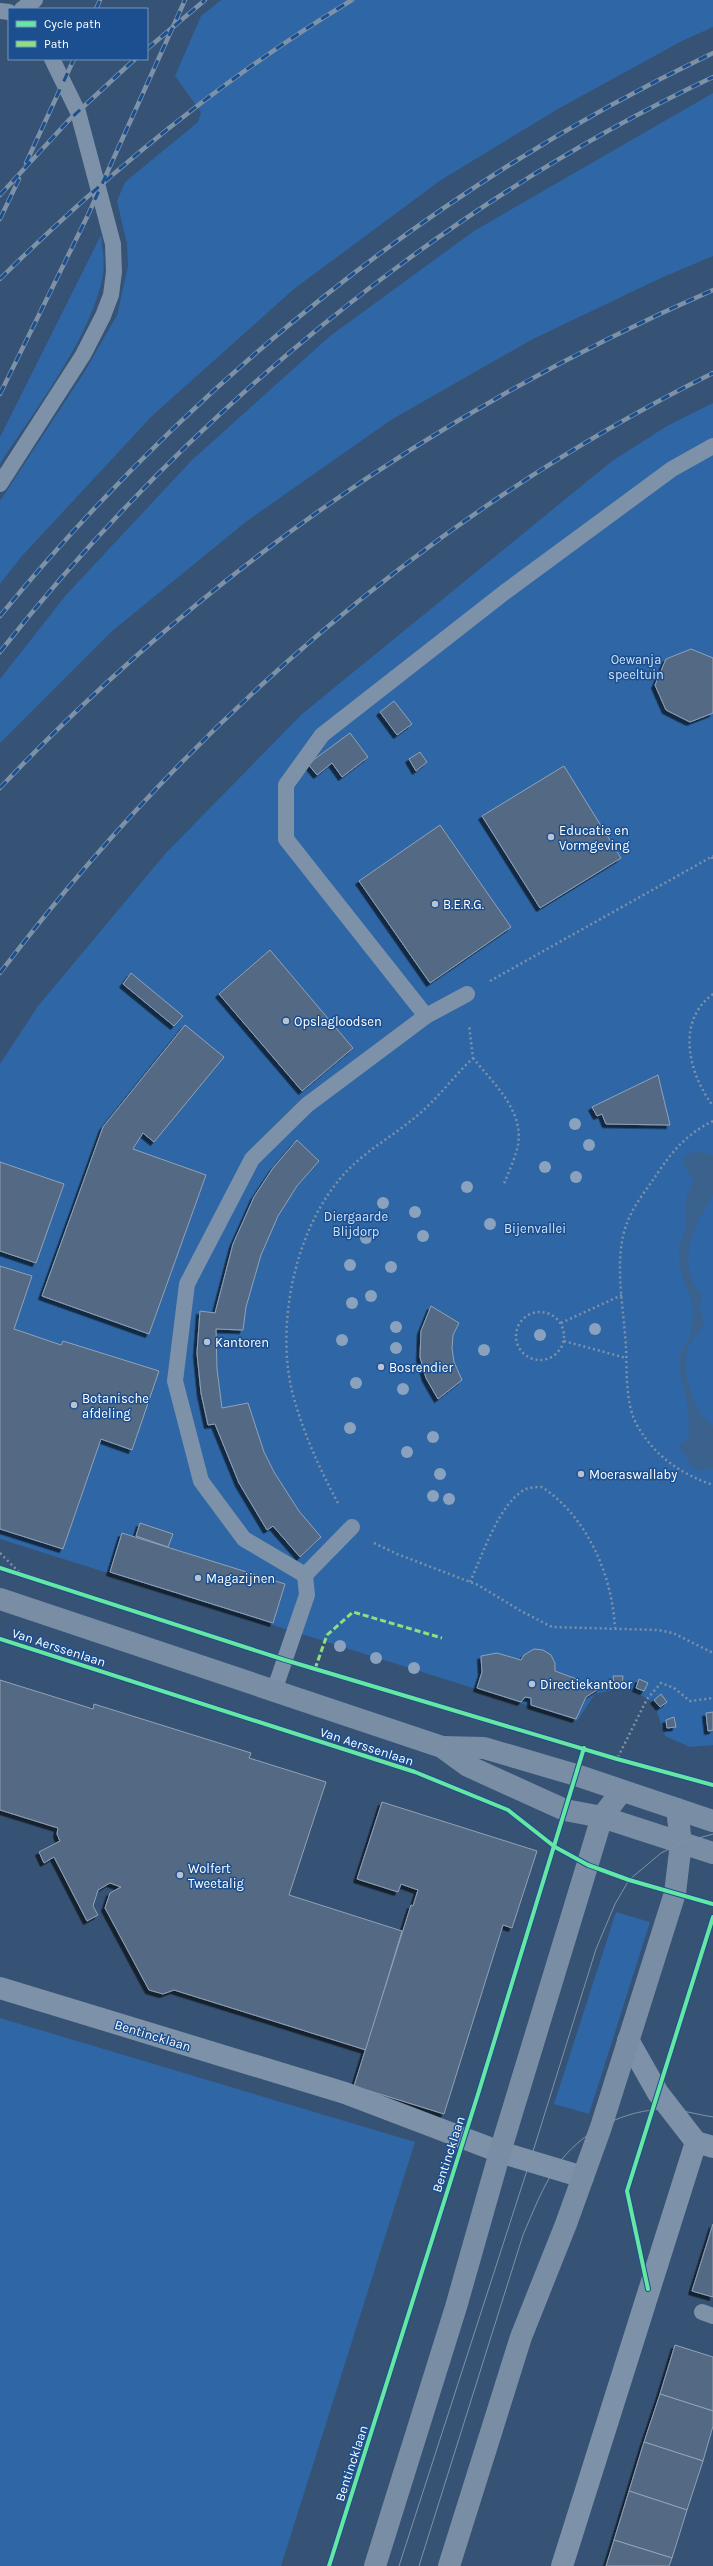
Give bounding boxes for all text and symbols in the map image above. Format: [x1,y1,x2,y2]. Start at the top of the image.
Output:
legend [8,8,148,60]
text: Cycle path [44,17,101,31]
text: Path [44,37,69,51]
park label: Oewanja speeltuin [608,652,664,682]
place label: Educatie en Vormgeving [559,823,630,853]
marker: Educatie en Vormgeving [546,832,556,842]
place label: B.E.R.G. [443,897,484,912]
marker: B.E.R.G. [430,899,440,909]
place label: Opslagloodsen [294,1014,382,1029]
marker: Opslagloodsen [281,1016,291,1026]
park label: Diergaarde Blijdorp [324,1209,388,1239]
park label: Bijenvallei [504,1221,566,1236]
place label: Kantoren [215,1335,269,1350]
marker: Kantoren [202,1337,212,1347]
place label: Bosrendier [389,1360,453,1375]
marker: Bosrendier [376,1362,386,1372]
place label: Botanische afdeling [82,1391,149,1421]
marker: Botanische afdeling [69,1400,79,1410]
place label: Moeraswallaby [589,1467,677,1482]
marker: Moeraswallaby [576,1469,586,1479]
place label: Magazijnen [206,1571,275,1586]
marker: Magazijnen [193,1573,203,1583]
street label: Van Aerssenlaan [10,1625,108,1670]
place label: Directiekantoor [540,1677,632,1692]
marker: Directiekantoor [527,1679,537,1689]
street label: Van Aerssenlaan [318,1724,416,1769]
place label: Wolfert Tweetalig [188,1861,245,1891]
marker: Wolfert Tweetalig [175,1870,185,1880]
street label: Bentincklaan [113,2017,193,2054]
street label: Bentincklaan [429,2114,468,2194]
street label: Bentincklaan [332,2423,371,2503]

